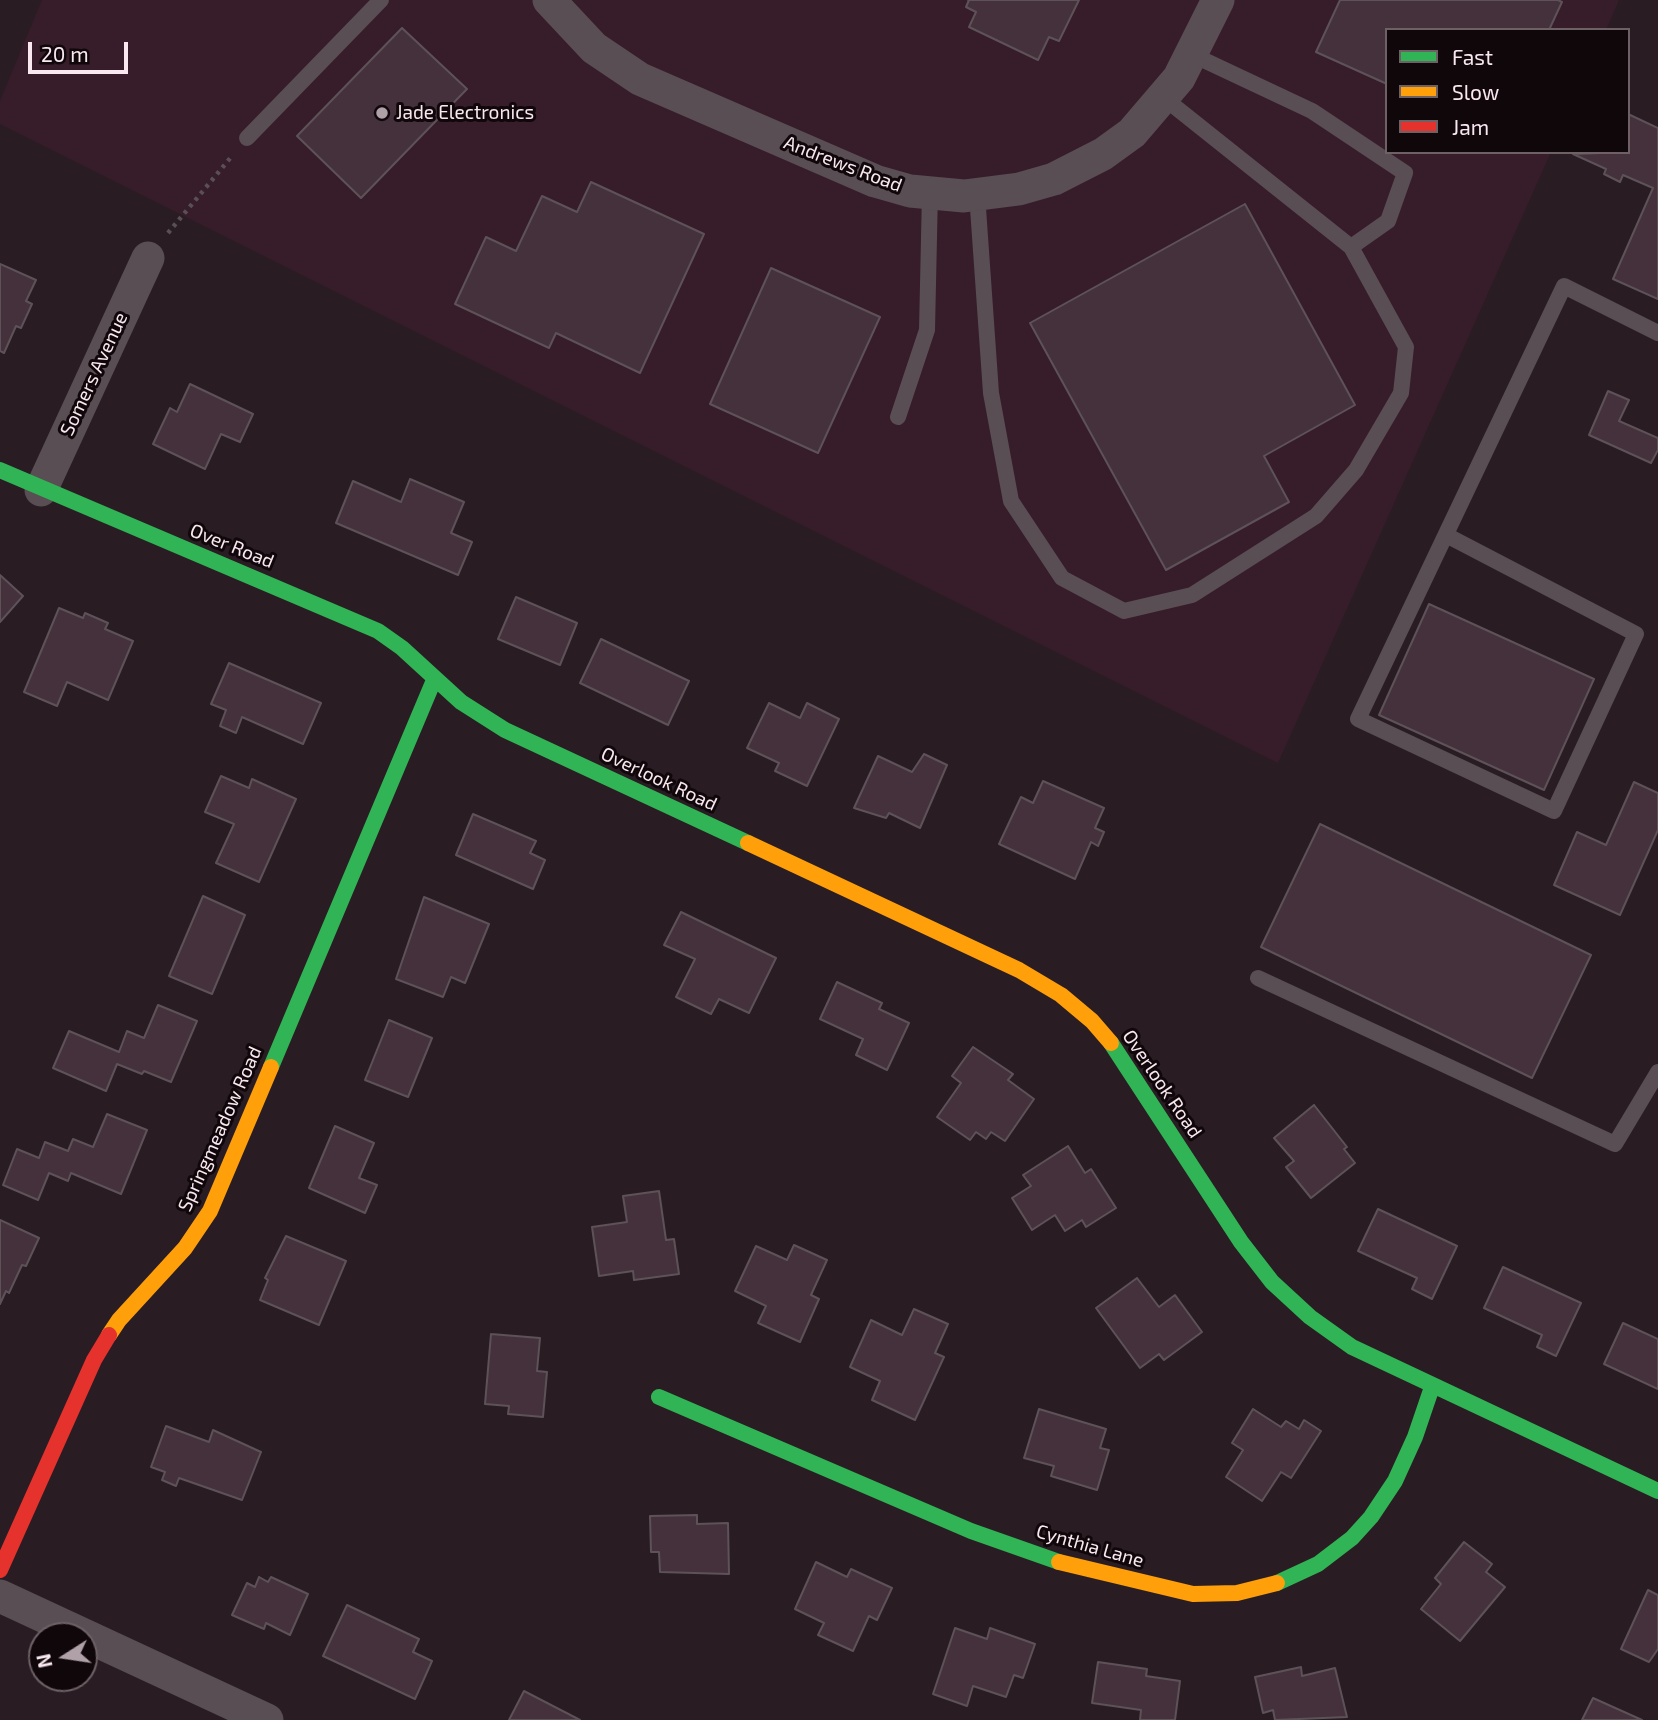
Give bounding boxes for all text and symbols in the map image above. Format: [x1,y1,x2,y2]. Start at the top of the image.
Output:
scale bar [32,28,131,72]
legend [1385,28,1630,154]
text: 20 m [41,41,89,66]
text: Fast [1452,44,1493,69]
text: Slow [1452,79,1499,104]
place label: Jade Electronics [396,102,534,124]
marker: Jade Electronics [374,105,390,121]
text: Jam [1452,114,1489,139]
street label: Andrews Road [781,131,905,197]
street label: Somers Avenue [55,309,133,439]
street label: Over Road [187,519,277,573]
street label: Overlook Road [597,742,721,816]
street label: Overlook Road [1117,1026,1207,1142]
street label: Springmeadow Road [173,1043,267,1215]
street label: Cynthia Lane [1034,1520,1146,1572]
north arrow [28,1622,98,1692]
text: N [31,1652,57,1670]

